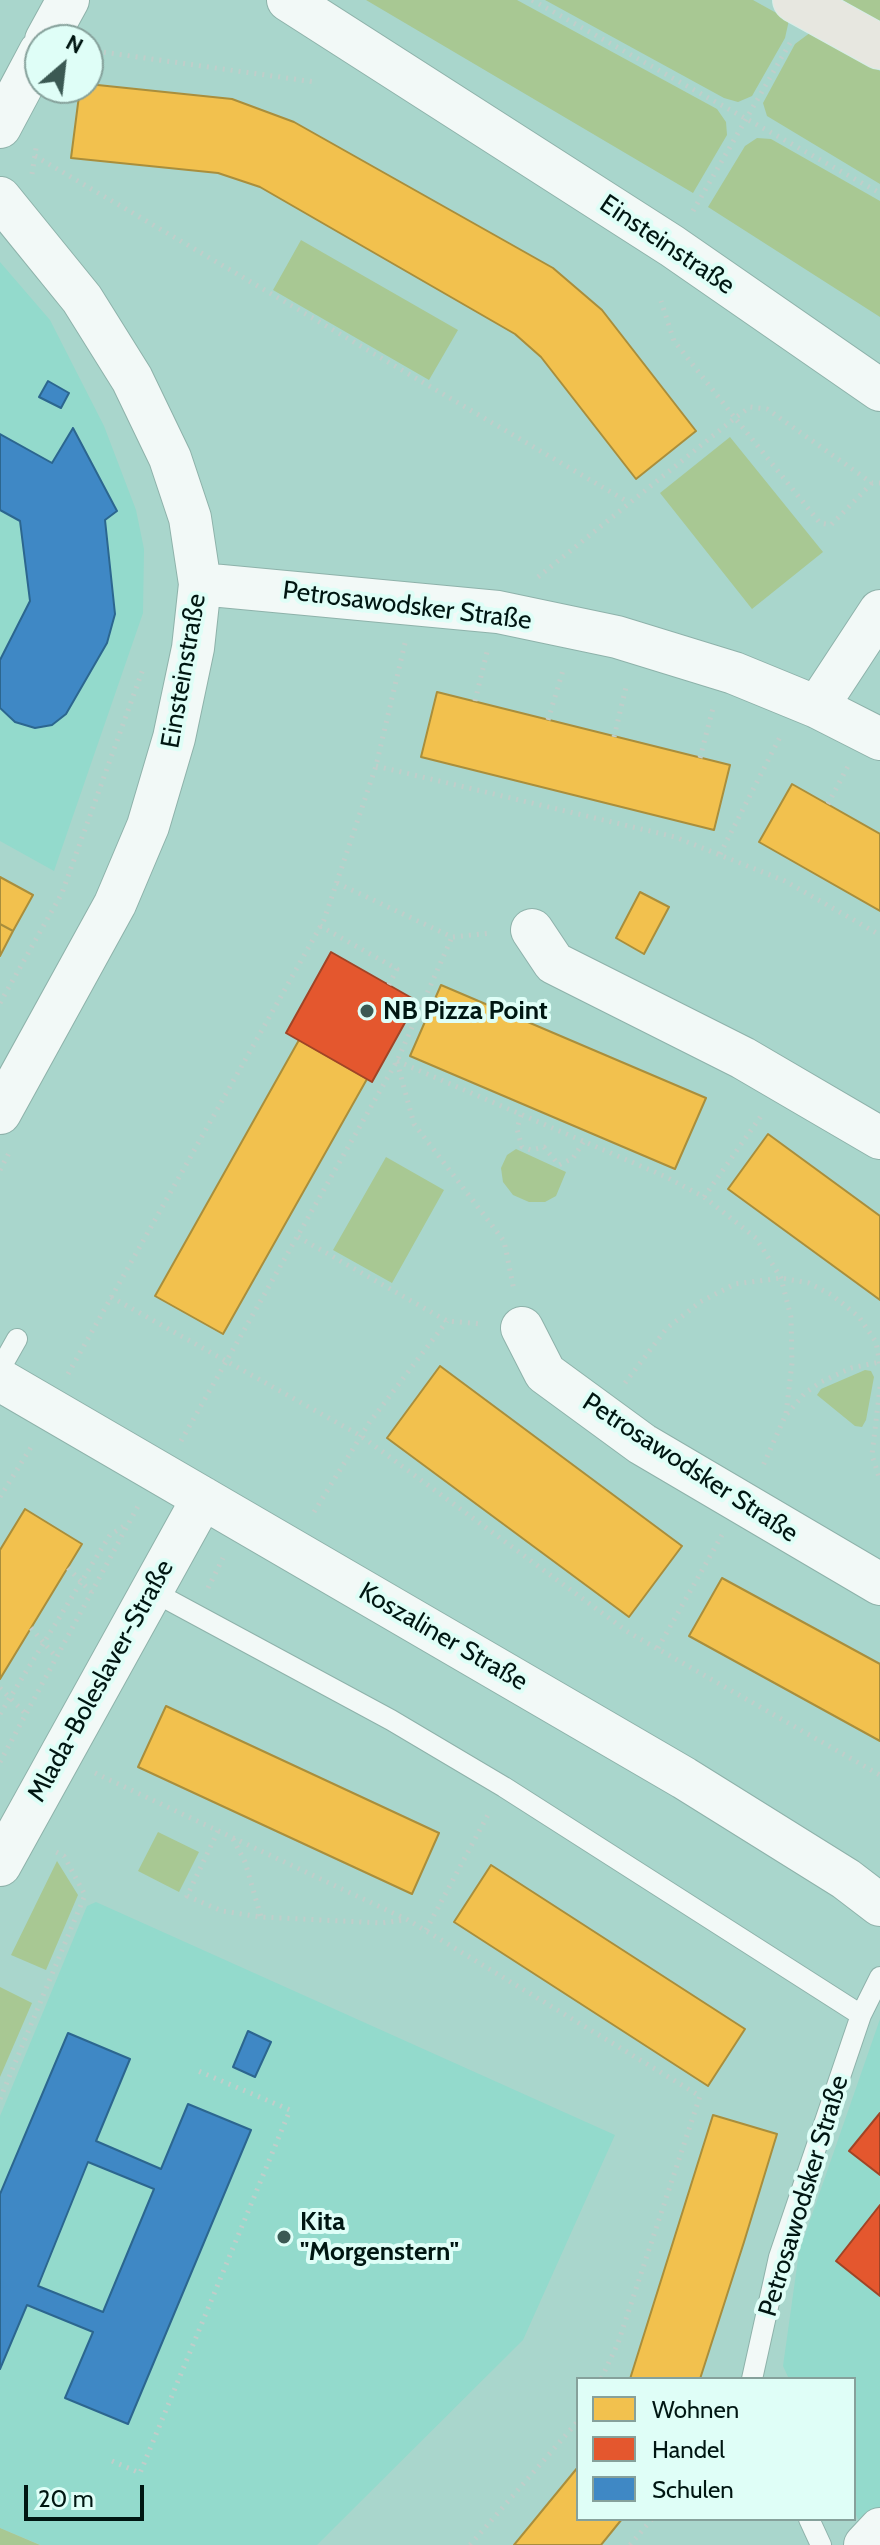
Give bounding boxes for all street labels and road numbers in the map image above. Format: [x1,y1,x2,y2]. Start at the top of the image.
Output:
street label: Einsteinstraße [594,188,740,302]
street label: Petrosawodsker Straße [281,575,533,637]
street label: Einsteinstraße [155,591,213,751]
street label: Petrosawodsker Straße [576,1387,804,1549]
street label: Mlada-Boleslaver-Straße [21,1555,181,1807]
street label: Koszaliner Straße [353,1576,533,1698]
street label: Petrosawodsker Straße [752,2072,856,2320]

